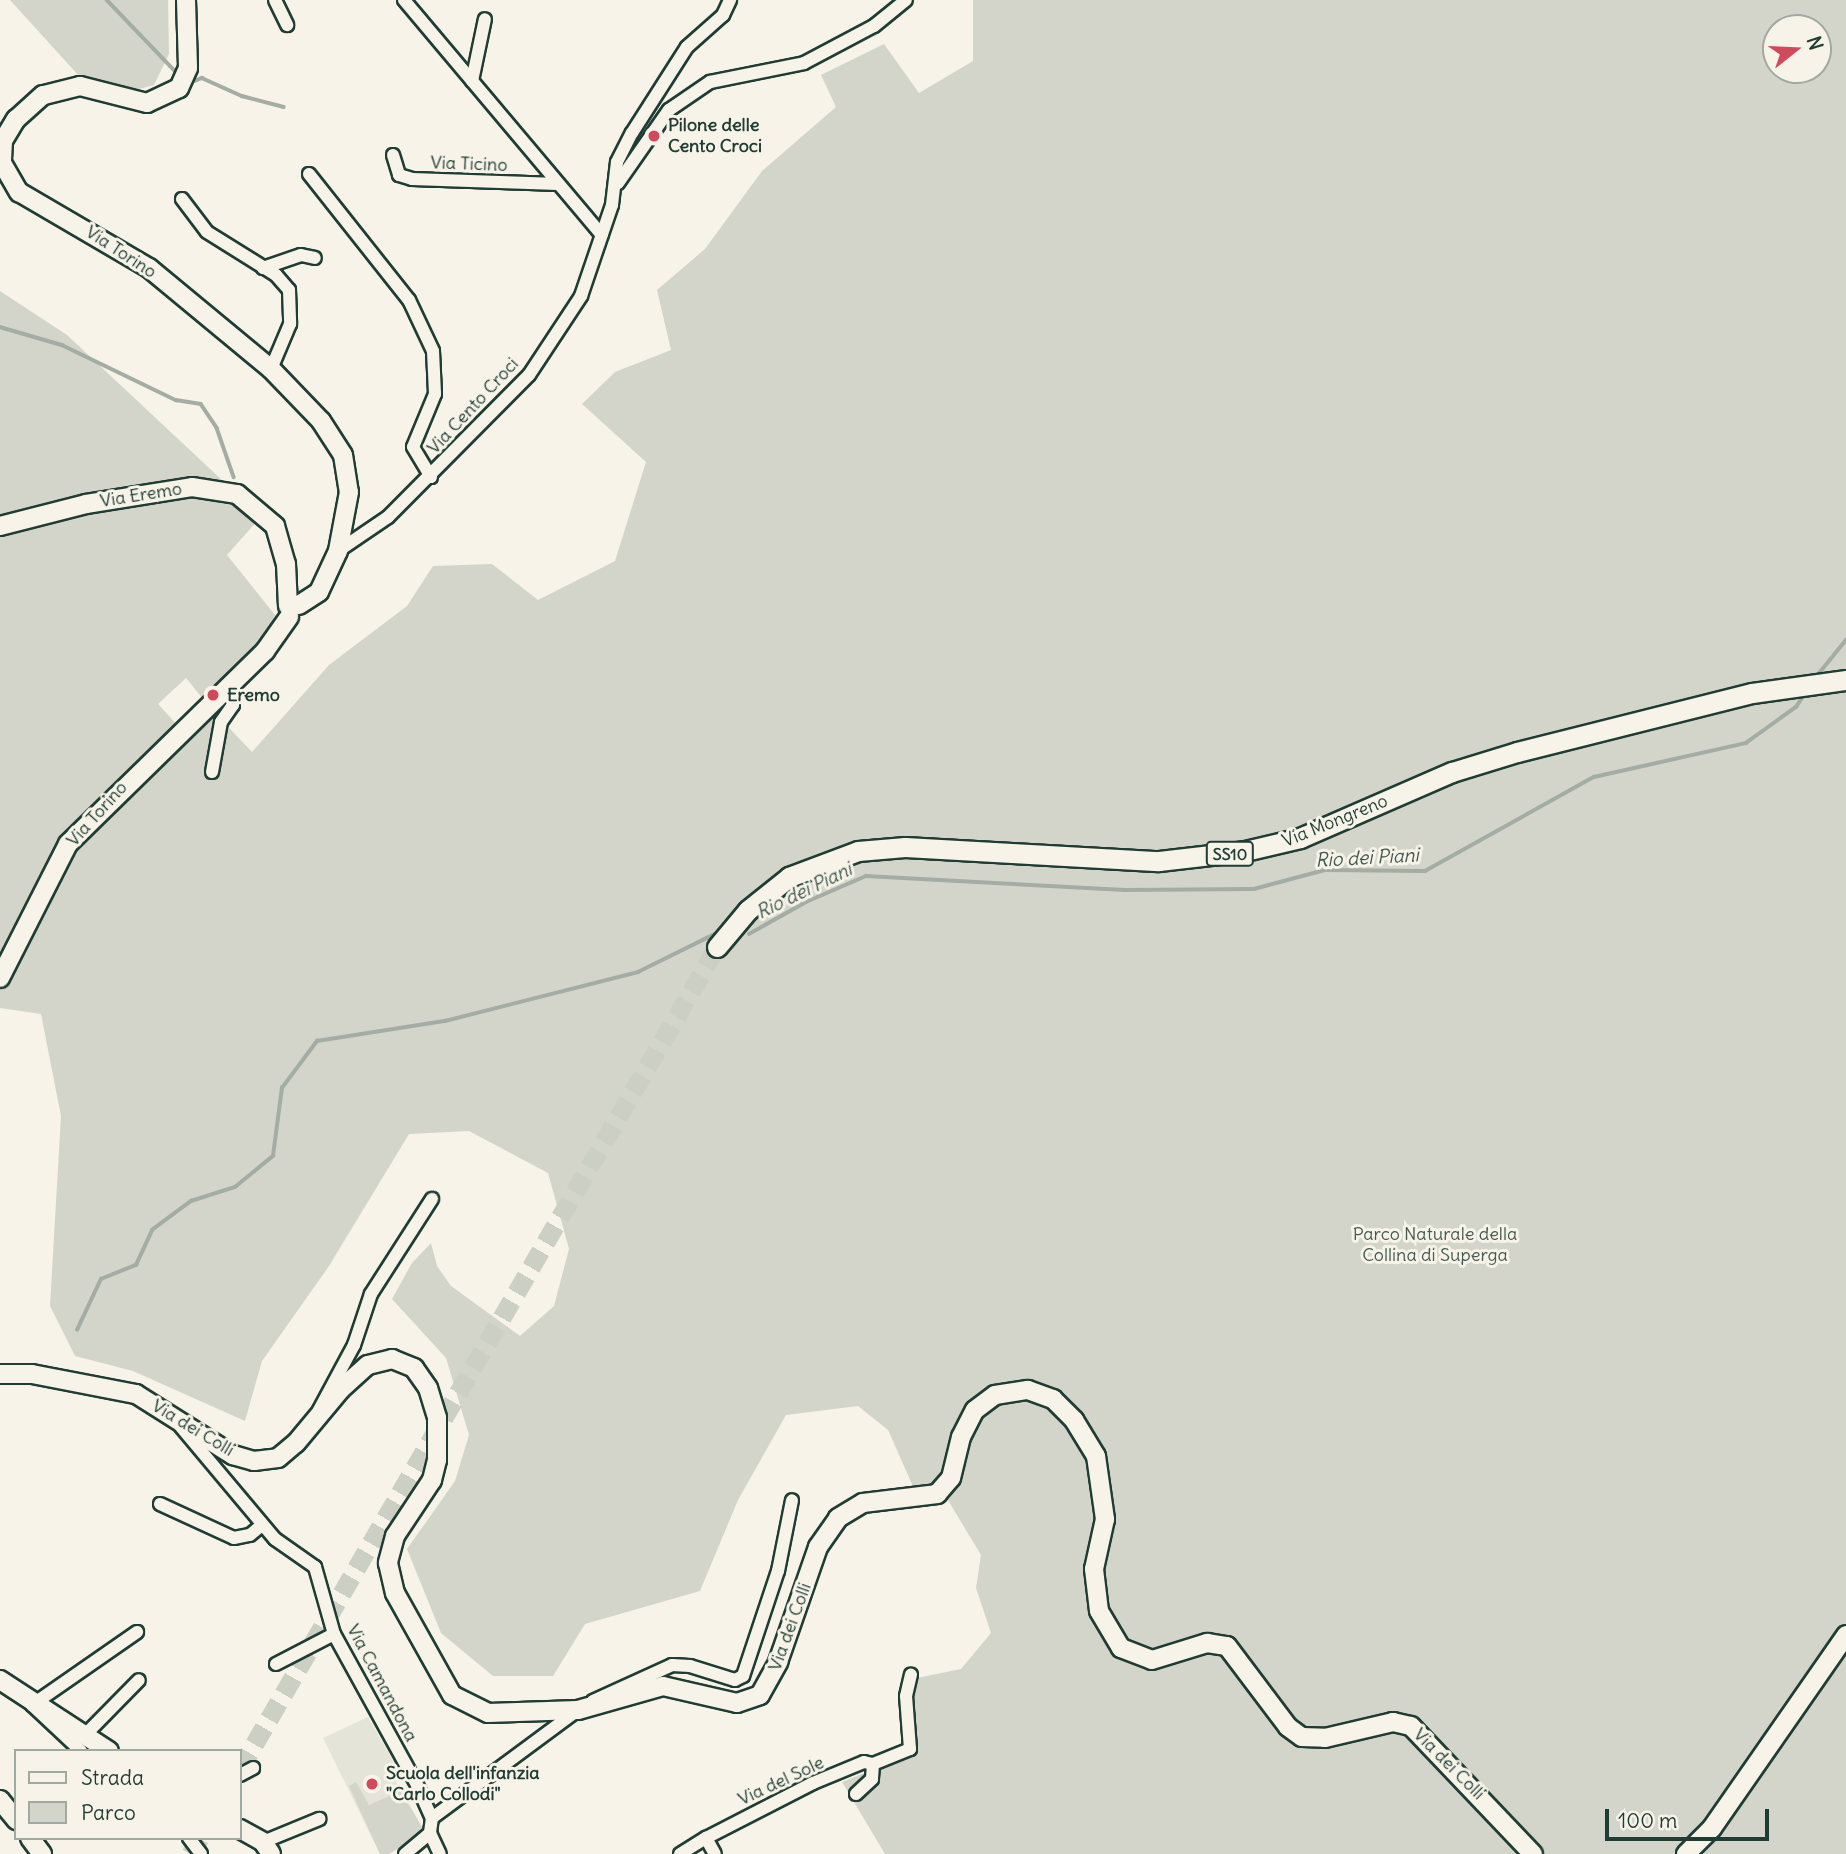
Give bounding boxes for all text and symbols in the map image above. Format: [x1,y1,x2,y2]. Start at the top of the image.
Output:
north arrow [1762,14,1832,84]
text: N [1802,33,1829,53]
place label: Pilone delle Cento Croci [668,115,762,158]
marker: Pilone delle Cento Croci [646,128,662,144]
street label: Via Ticino [430,152,508,176]
street label: Via Torino [82,221,160,283]
street label: Via Cento Croci [423,353,523,459]
street label: Via Eremo [98,478,184,512]
place label: Eremo [227,684,280,706]
marker: Eremo [205,687,221,703]
street label: Via Torino [62,777,132,851]
street label: Via Mongreno [1279,790,1391,852]
road number: SS10 [1206,842,1254,866]
water label: Rio dei Piani [1315,844,1419,872]
water label: Rio dei Piani [753,858,855,924]
park label: Parco Naturale della Collina di Superga [1353,1224,1517,1266]
street label: Via dei Colli [148,1395,238,1461]
street label: Via dei Colli [764,1580,816,1674]
street label: Via Camandona [342,1621,422,1745]
street label: Via dei Colli [1409,1724,1489,1804]
legend [14,1749,242,1840]
street label: Via del Sole [735,1752,827,1810]
place label: Scuola dell'infanzia "Carlo Collodi" [386,1763,540,1806]
text: Strada [81,1764,144,1791]
marker: Scuola dell'infanzia "Carlo Collodi" [364,1776,380,1792]
scale bar [1608,1794,1772,1838]
text: Parco [81,1799,136,1826]
text: 100 m [1618,1807,1677,1834]

